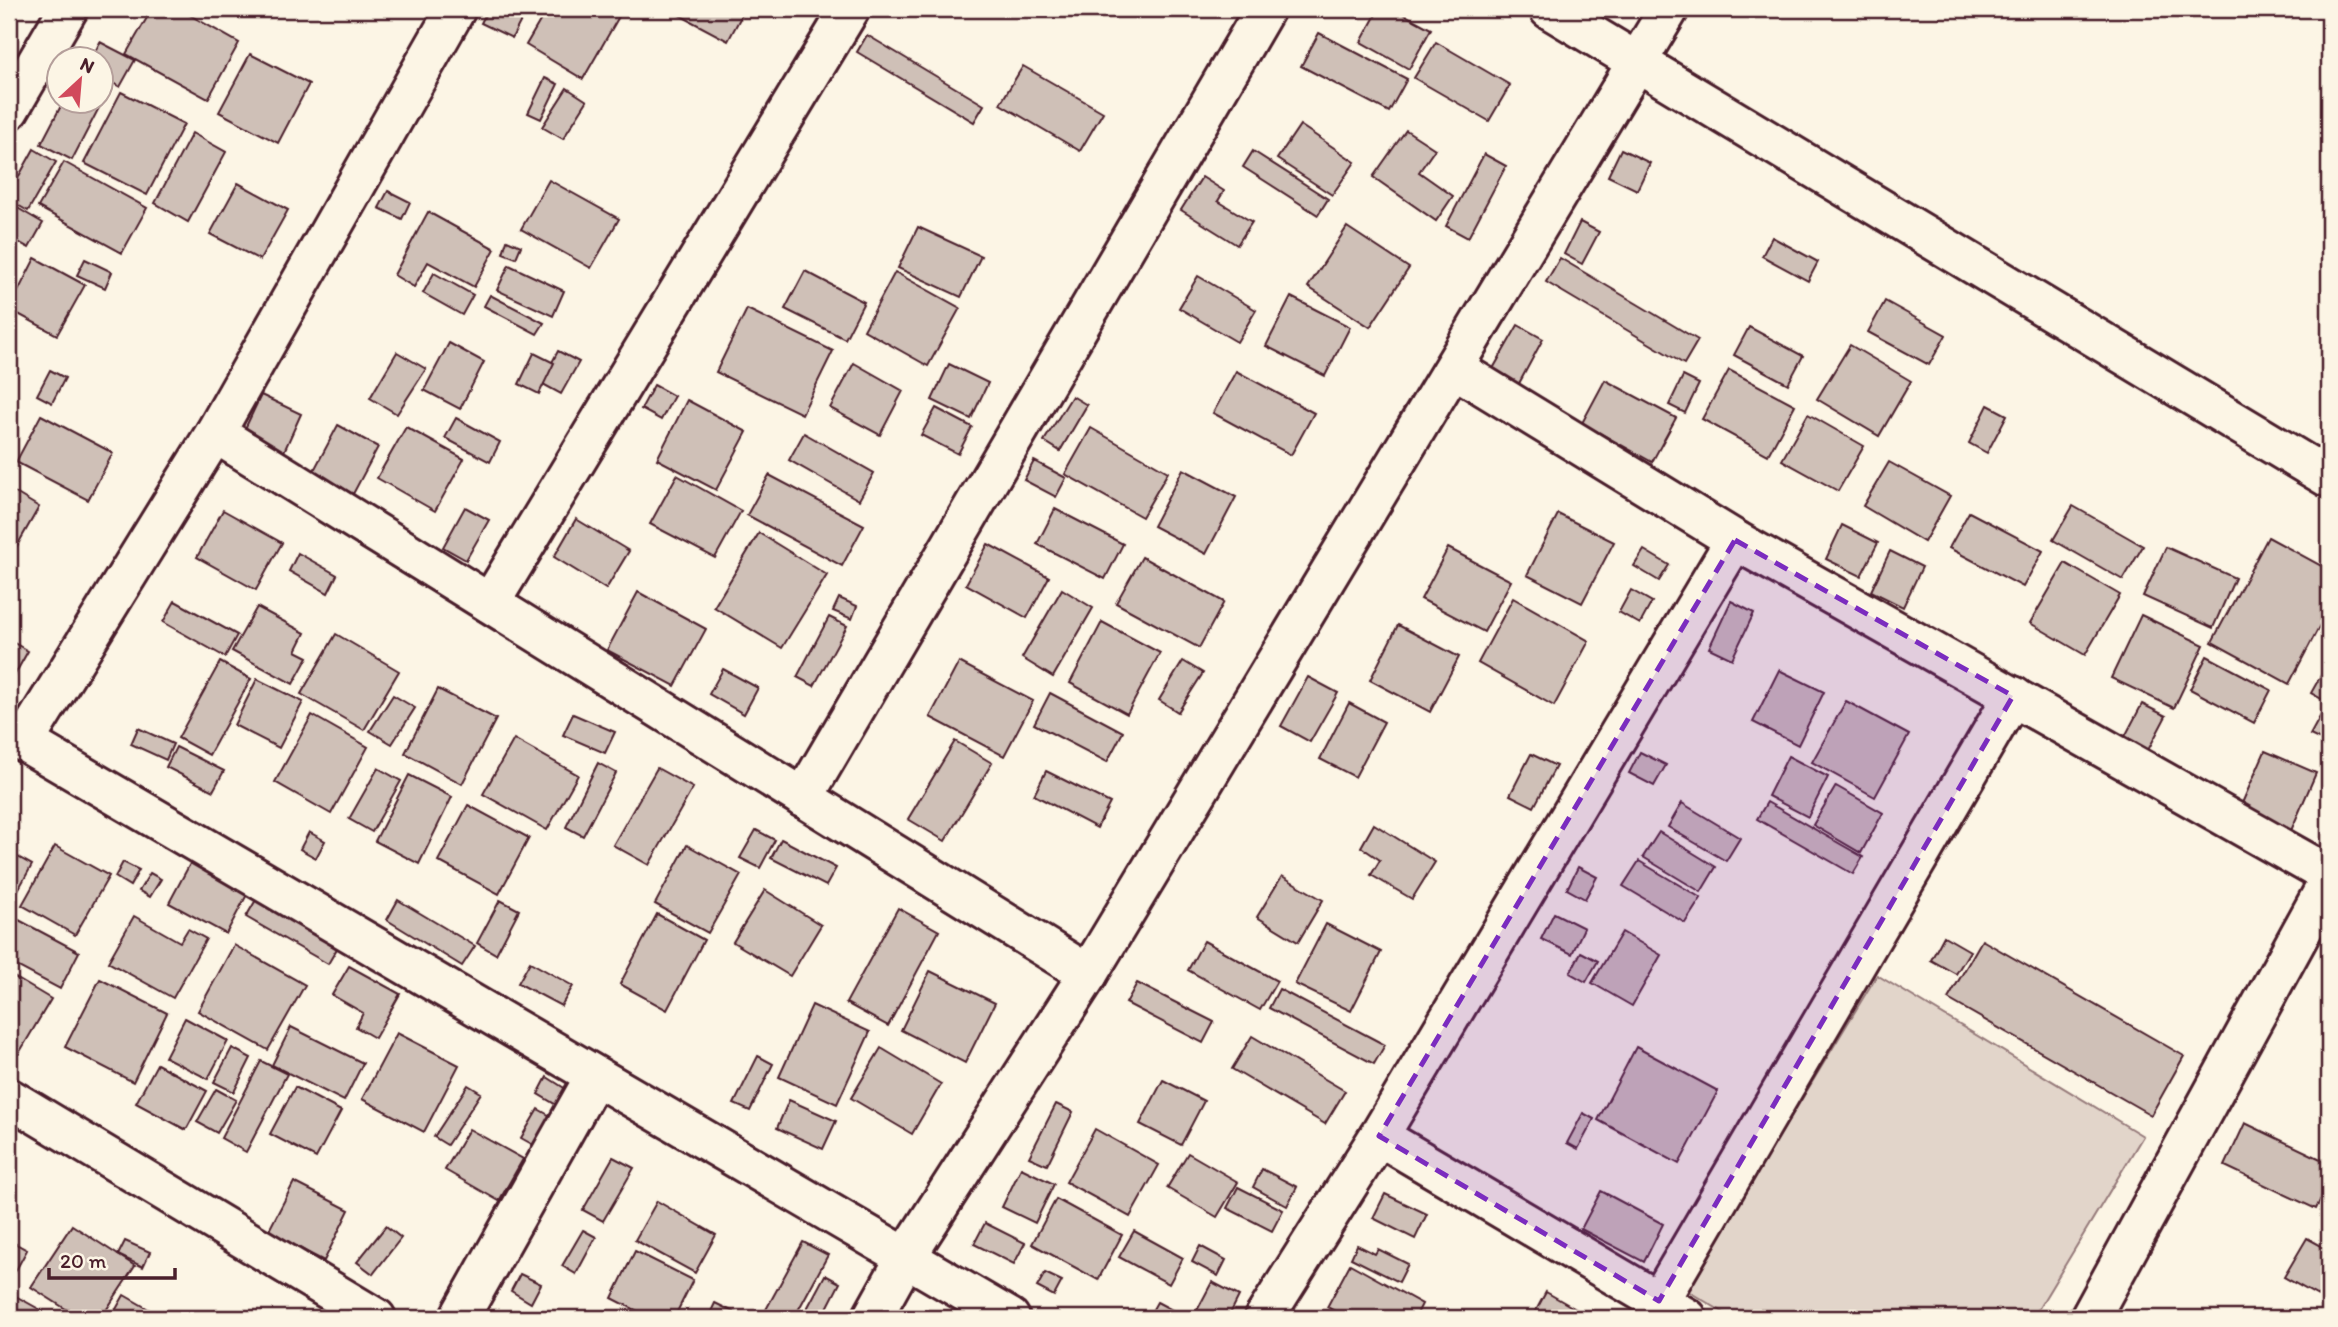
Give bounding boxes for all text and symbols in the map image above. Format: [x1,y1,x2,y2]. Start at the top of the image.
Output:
north arrow [46,46,116,116]
text: N [76,52,98,78]
scale bar [49,1236,175,1280]
text: 20 m [60,1248,107,1273]

